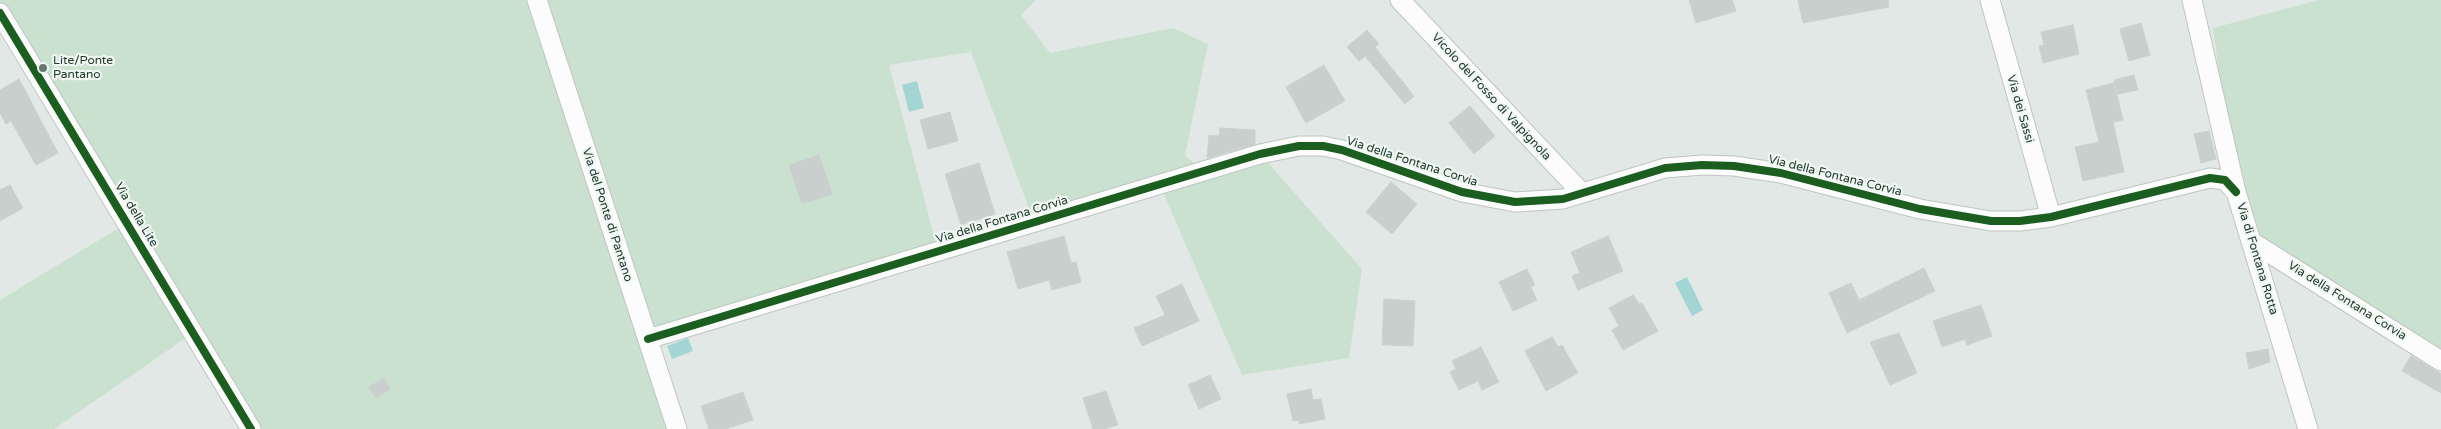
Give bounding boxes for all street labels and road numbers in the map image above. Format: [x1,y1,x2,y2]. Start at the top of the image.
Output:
street label: Vicolo del Fosso di Valpignola [1428,31,1554,163]
street label: Via dei Sassi [2003,73,2037,145]
street label: Via della Fontana Corvia [1345,134,1479,190]
street label: Via del Ponte di Pantano [579,146,635,284]
street label: Via della Fontana Corvia [1767,152,1903,200]
street label: Via della Lite [111,180,161,250]
street label: Via della Fontana Corvia [934,193,1070,247]
street label: Via di Fontana Rotta [2233,201,2281,317]
street label: Via della Fontana Corvia [2285,259,2409,343]

